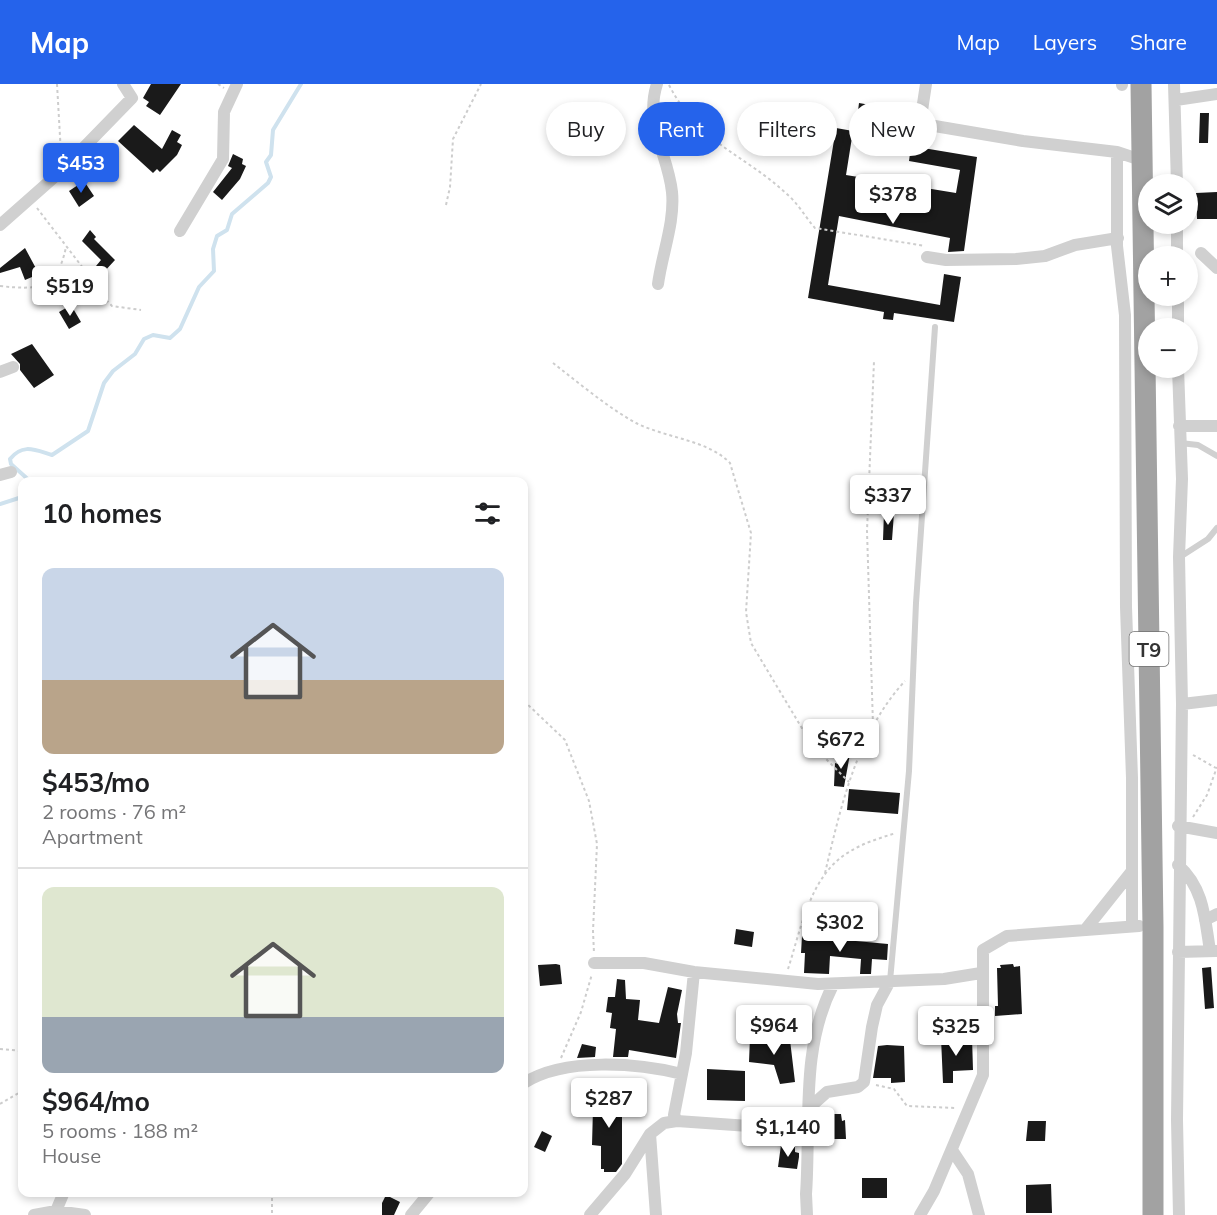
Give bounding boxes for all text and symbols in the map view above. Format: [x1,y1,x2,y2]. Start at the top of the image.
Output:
text: Map [30,25,89,60]
text: Map [957,29,1000,55]
text: Layers [1033,29,1097,55]
text: Share [1130,29,1187,55]
chip: Buy [546,102,626,156]
chip: Rent [638,102,725,156]
chip: Filters [737,102,837,156]
chip: New [849,102,937,156]
pin: $453 [45,143,117,194]
text: $453 [57,150,105,175]
pin: $378 [857,174,929,225]
map controls [1138,174,1198,378]
button: layers [1138,174,1198,234]
text: $378 [869,181,917,206]
button: + [1138,246,1198,306]
pin: $519 [34,266,106,317]
text: $519 [46,273,94,298]
button: − [1138,318,1198,378]
pin: $337 [852,475,924,526]
text: $337 [864,482,912,507]
text: 10 homes [42,497,162,530]
icon: filters [471,497,504,530]
icon: home [219,607,327,715]
road number: T9 [1130,632,1168,666]
pin: $672 [805,719,877,770]
text: $672 [817,726,865,751]
text: $453/mo [42,766,150,799]
text: 2 rooms · 76 m² [42,799,186,824]
text: Apartment [42,824,143,849]
pin: $302 [804,902,876,953]
text: $302 [816,909,864,934]
icon: home [219,926,327,1034]
pin: $964 [738,1005,810,1056]
pin: $325 [920,1006,992,1057]
text: $964 [750,1012,798,1037]
text: $325 [932,1013,980,1038]
pin: $287 [573,1078,645,1129]
text: $964/mo [42,1085,150,1118]
text: $287 [585,1085,633,1110]
pin: $1,140 [739,1107,837,1158]
text: $1,140 [756,1114,820,1139]
text: 5 rooms · 188 m² [42,1118,198,1143]
text: House [42,1143,101,1168]

